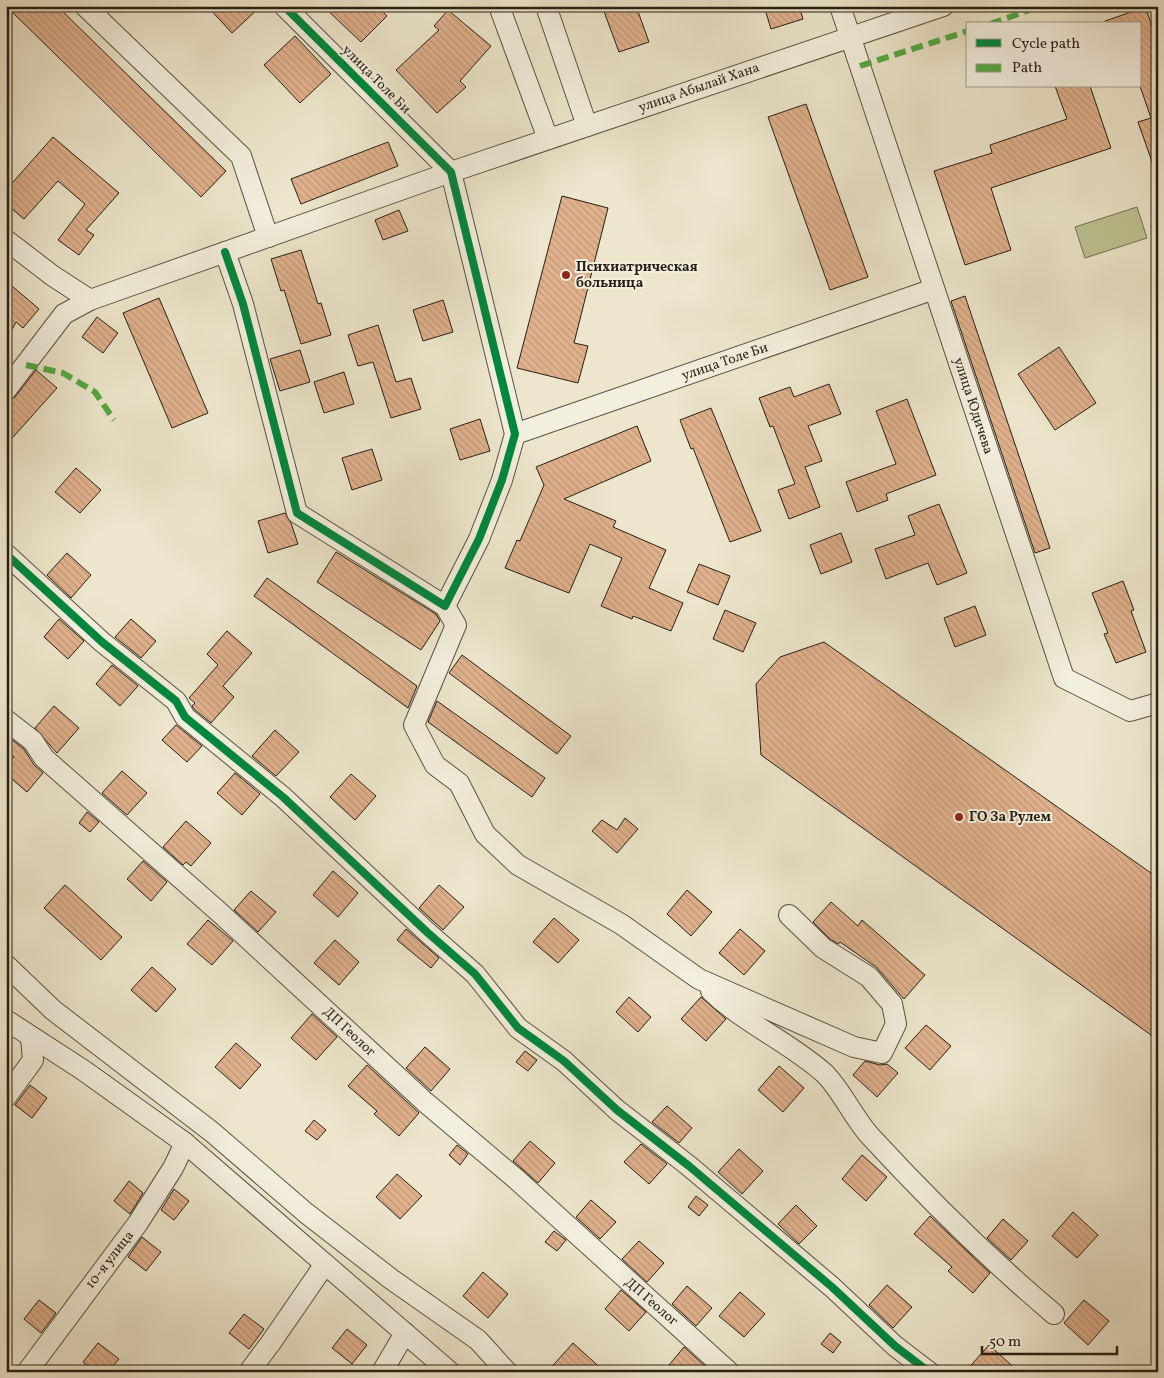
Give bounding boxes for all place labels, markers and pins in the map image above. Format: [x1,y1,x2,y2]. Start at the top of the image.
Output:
place label: Психиатрическая больница [576,258,698,293]
marker: Психиатрическая больница [560,269,572,281]
place label: ГО За Рулем [969,808,1052,827]
marker: ГО За Рулем [953,811,965,823]

